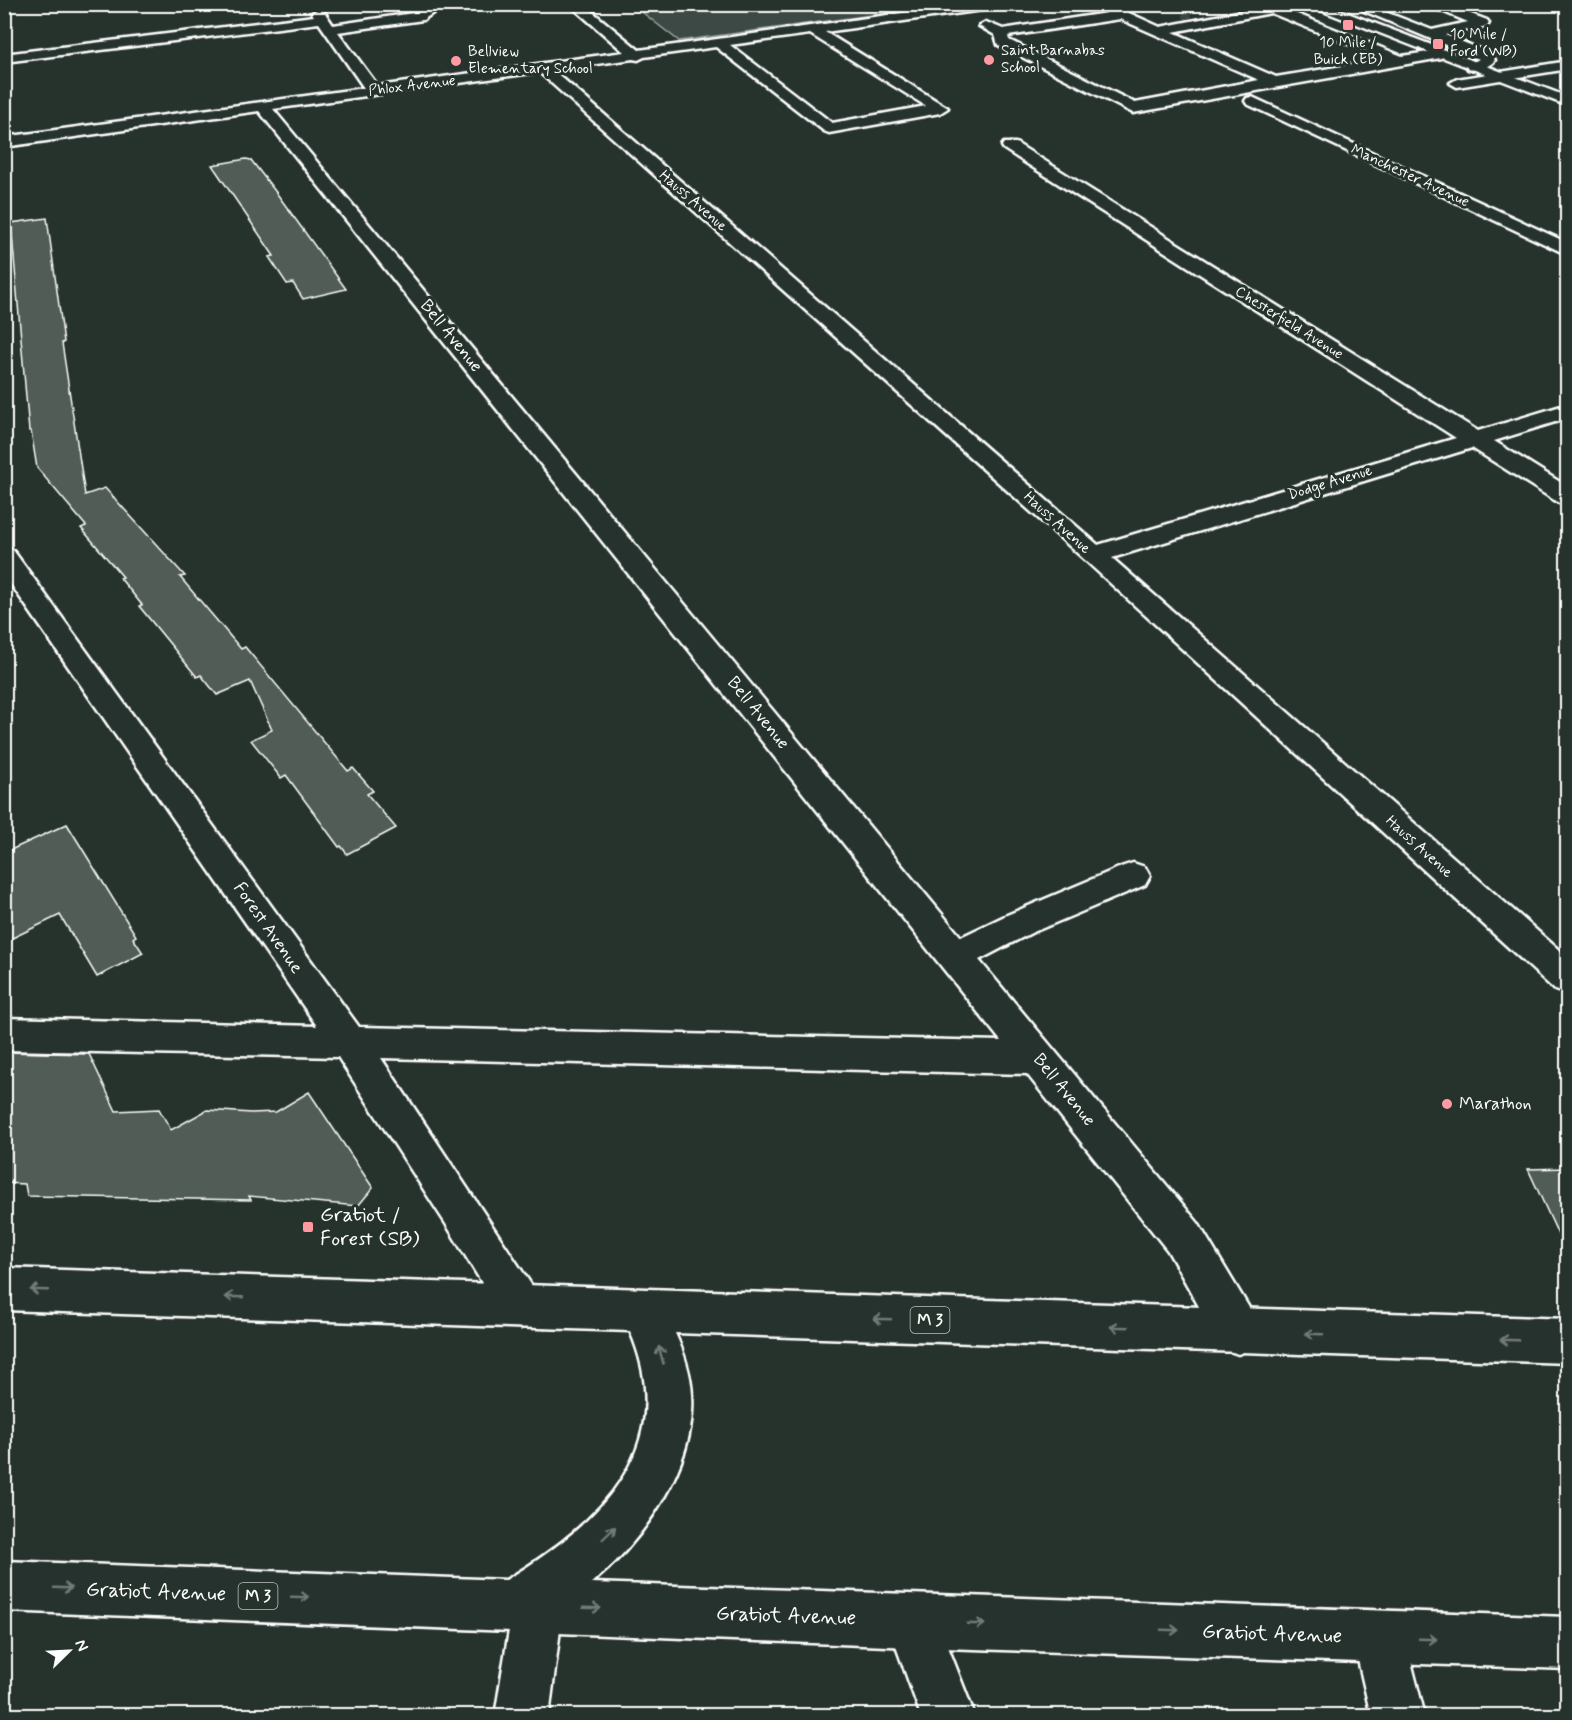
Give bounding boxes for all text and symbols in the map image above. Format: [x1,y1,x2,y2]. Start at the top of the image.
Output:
marker: 10 Mile / Buick (EB) [1341,18,1355,32]
place label: 10 Mile / Ford (WB) [1450,25,1517,62]
place label: 10 Mile / Buick (EB) [1314,33,1383,70]
marker: 10 Mile / Ford (WB) [1431,37,1445,51]
place label: Saint Barnabas School [1001,41,1105,78]
place label: Bellview Elementary School [468,42,593,79]
marker: Saint Barnabas School [982,53,996,67]
marker: Bellview Elementary School [449,54,463,68]
street label: Phlox Avenue [367,71,457,101]
street label: Manchester Avenue [1347,140,1473,212]
street label: Hauss Avenue [655,166,731,236]
street label: Chesterfield Avenue [1231,282,1347,364]
street label: Bell Avenue [414,295,488,377]
street label: Dodge Avenue [1285,461,1375,506]
street label: Hauss Avenue [1019,487,1095,559]
street label: Bell Avenue [721,672,795,754]
street label: Hauss Avenue [1381,811,1457,883]
street label: Forest Avenue [228,877,308,979]
street label: Bell Avenue [1027,1049,1101,1131]
place label: Marathon [1459,1092,1532,1116]
marker: Marathon [1440,1097,1454,1111]
place label: Gratiot / Forest (SB) [320,1201,420,1253]
marker: Gratiot / Forest (SB) [301,1220,315,1234]
one-way arrow [30,1285,50,1296]
one-way arrow [225,1291,245,1303]
road number: M 3 [910,1307,950,1333]
one-way arrow [873,1313,893,1324]
one-way arrow [1110,1322,1130,1333]
one-way arrow [1305,1328,1325,1340]
one-way arrow [1500,1334,1520,1345]
one-way arrow [655,1346,667,1365]
one-way arrow [602,1525,617,1540]
street label: Gratiot Avenue [85,1576,227,1608]
one-way arrow [52,1583,72,1594]
road number: M 3 [238,1583,278,1609]
one-way arrow [289,1592,309,1603]
street label: Gratiot Avenue [715,1600,857,1632]
one-way arrow [581,1603,601,1614]
one-way arrow [965,1618,985,1629]
street label: Gratiot Avenue [1201,1618,1343,1650]
north arrow [39,1621,99,1681]
one-way arrow [1160,1625,1180,1636]
one-way arrow [1418,1633,1438,1645]
text: N [70,1636,93,1655]

